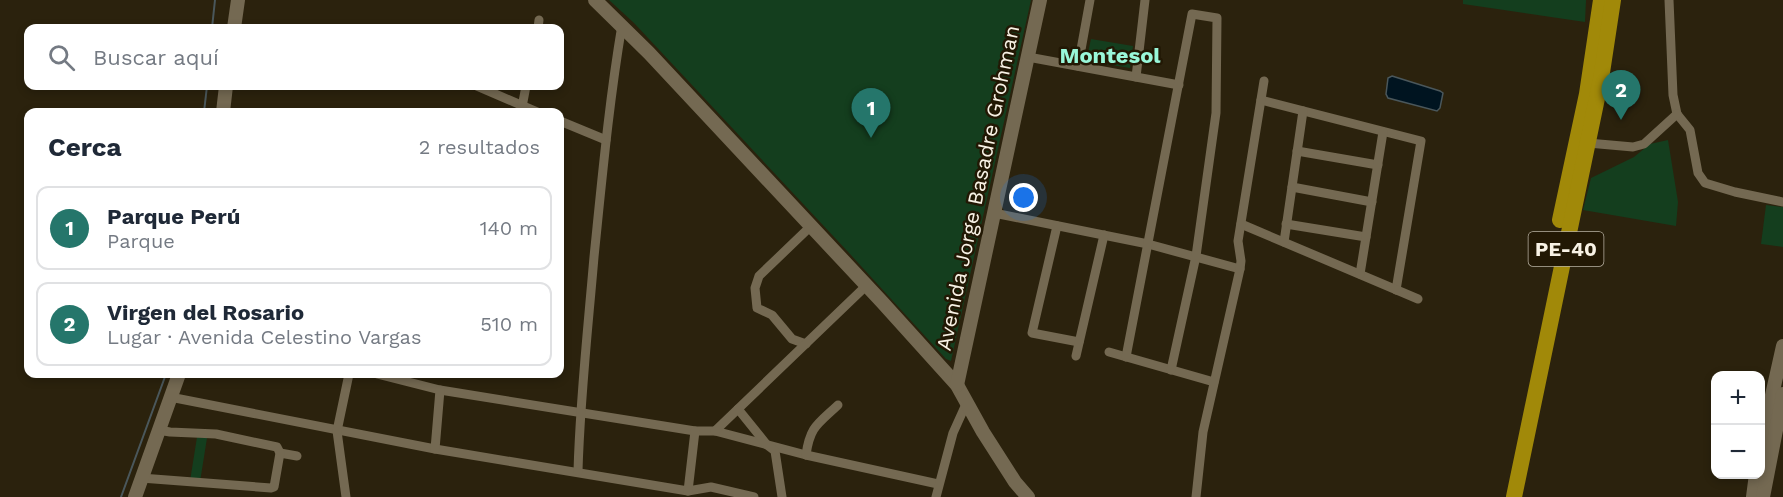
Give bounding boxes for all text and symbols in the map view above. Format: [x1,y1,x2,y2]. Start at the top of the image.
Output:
street label: Avenida Jorge Basadre Grohman [931,23,1024,353]
search box [24,24,564,90]
icon: search [45,41,78,74]
district label: Montesol [1059,43,1161,68]
text: Buscar aquí [93,45,219,70]
pin: 2 [1602,70,1640,120]
pin: 1 [852,88,890,138]
text: Cerca [48,132,122,162]
text: 2 resultados [419,135,540,159]
your location [1009,183,1038,212]
text: Parque Perú [107,204,240,229]
text: 1 [65,216,74,240]
text: 140 m [480,216,538,240]
text: Parque [107,229,175,253]
road number: PE-40 [1528,232,1604,266]
text: Virgen del Rosario [107,300,304,325]
text: 2 [64,312,75,336]
text: 510 m [480,312,538,336]
text: Lugar · Avenida Celestino Vargas [107,325,421,349]
map controls [1711,371,1765,479]
button: + [1711,371,1765,425]
button: − [1711,425,1765,479]

